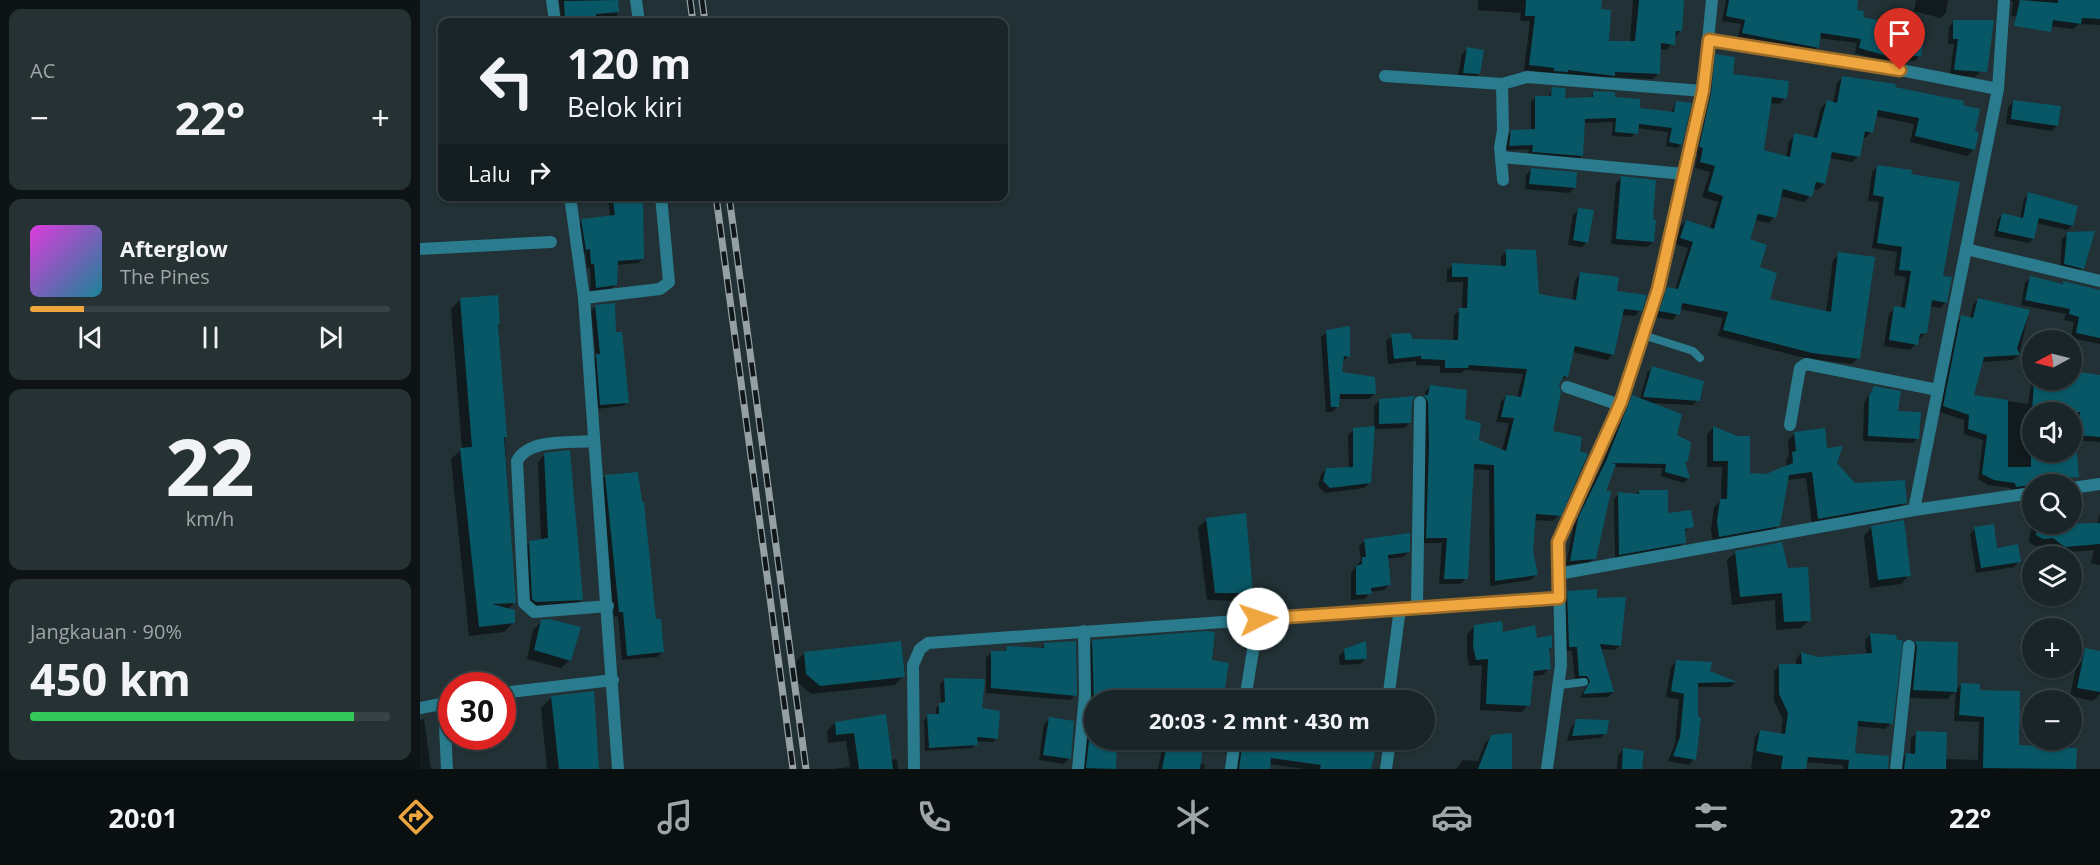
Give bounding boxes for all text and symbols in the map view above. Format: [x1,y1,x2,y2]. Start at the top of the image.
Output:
pin [1874,8,1925,70]
icon: arrive [1883,17,1916,50]
text: 120 m [567,34,691,91]
icon: left [468,42,546,120]
text: AC [30,57,55,84]
text: 22° [175,87,245,148]
text: Belok kiri [567,88,683,125]
text: − [30,95,49,140]
text: + [371,95,390,140]
icon: right [523,156,556,189]
text: Lalu [468,158,511,188]
text: Afterglow [120,233,228,263]
text: The Pines [120,263,210,290]
icon: previous [74,321,107,354]
icon: pause [194,321,227,354]
icon: next [314,321,347,354]
north arrow [2022,330,2082,390]
map controls [2022,330,2082,750]
button: sound [2022,402,2082,462]
text: 22 [165,413,255,519]
button: search [2022,474,2082,534]
text: km/h [186,505,234,532]
button: layers [2022,546,2082,606]
position arrow [1226,587,1290,651]
text: Jangkauan · 90% [30,618,182,645]
button: + [2022,618,2082,678]
text: 450 km [30,648,191,709]
speed limit sign: 30 [438,672,516,750]
button: − [2022,690,2082,750]
text: 20:03 · 2 mnt · 430 m [1149,705,1370,735]
icon: directions [395,796,437,838]
icon: music [654,796,696,838]
icon: phone [913,796,955,838]
icon: climate [1172,796,1214,838]
icon: car [1431,796,1473,838]
icon: filters [1690,796,1732,838]
text: 20:01 [109,799,178,836]
text: 22° [1949,799,1991,836]

